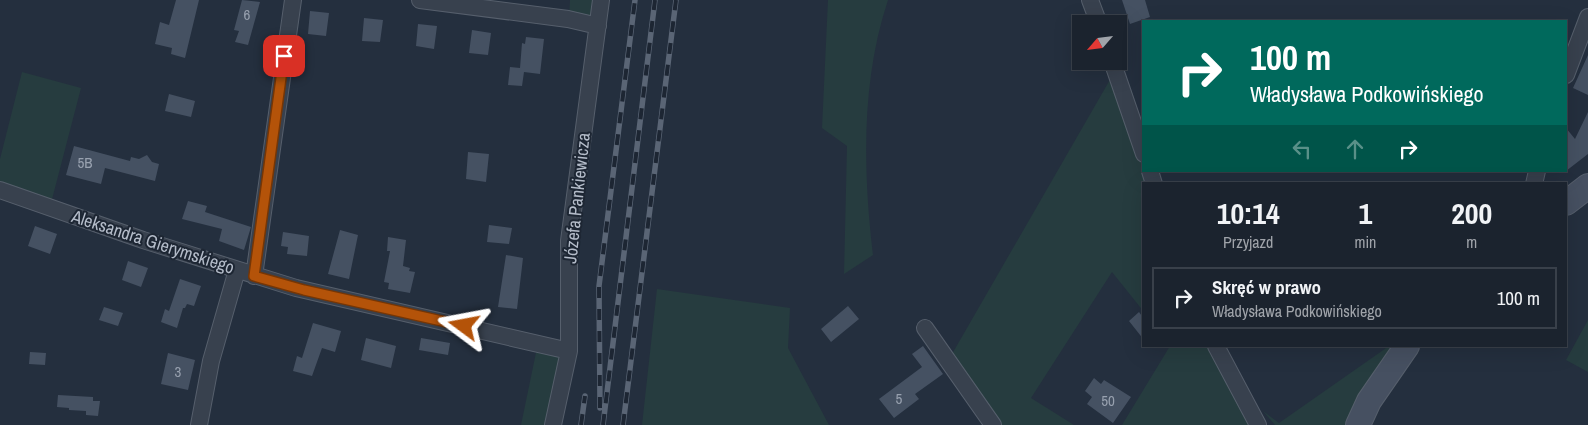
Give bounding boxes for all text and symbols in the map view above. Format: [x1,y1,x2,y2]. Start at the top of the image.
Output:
house number: 6 [244,4,251,25]
north arrow [1072,15,1128,70]
map controls [1072,15,1127,70]
text: 100 m [1250,34,1331,81]
pin [263,35,305,77]
icon: right [1167,40,1232,105]
icon: arrive [270,42,298,70]
text: Władysława Podkowińskiego [1250,79,1484,109]
street label: Józefa Pankiewicza [557,131,596,265]
icon: left [1288,135,1316,163]
icon: ahead [1341,135,1369,163]
icon: right [1394,135,1422,163]
house number: 5B [77,152,93,173]
text: 10:14 [1217,193,1280,233]
text: 1 [1359,193,1372,233]
text: 200 [1451,193,1492,233]
street label: Aleksandra Gierymskiego [68,203,238,280]
text: Przyjazd [1223,231,1273,253]
text: min [1354,231,1376,253]
text: m [1466,231,1477,253]
text: Skręć w prawo [1212,274,1321,300]
icon: right [1169,284,1197,312]
text: 100 m [1497,285,1540,311]
position arrow [437,299,489,351]
text: Władysława Podkowińskiego [1212,300,1382,322]
house number: 3 [175,361,182,382]
house number: 5 [896,388,903,409]
house number: 50 [1101,390,1115,411]

